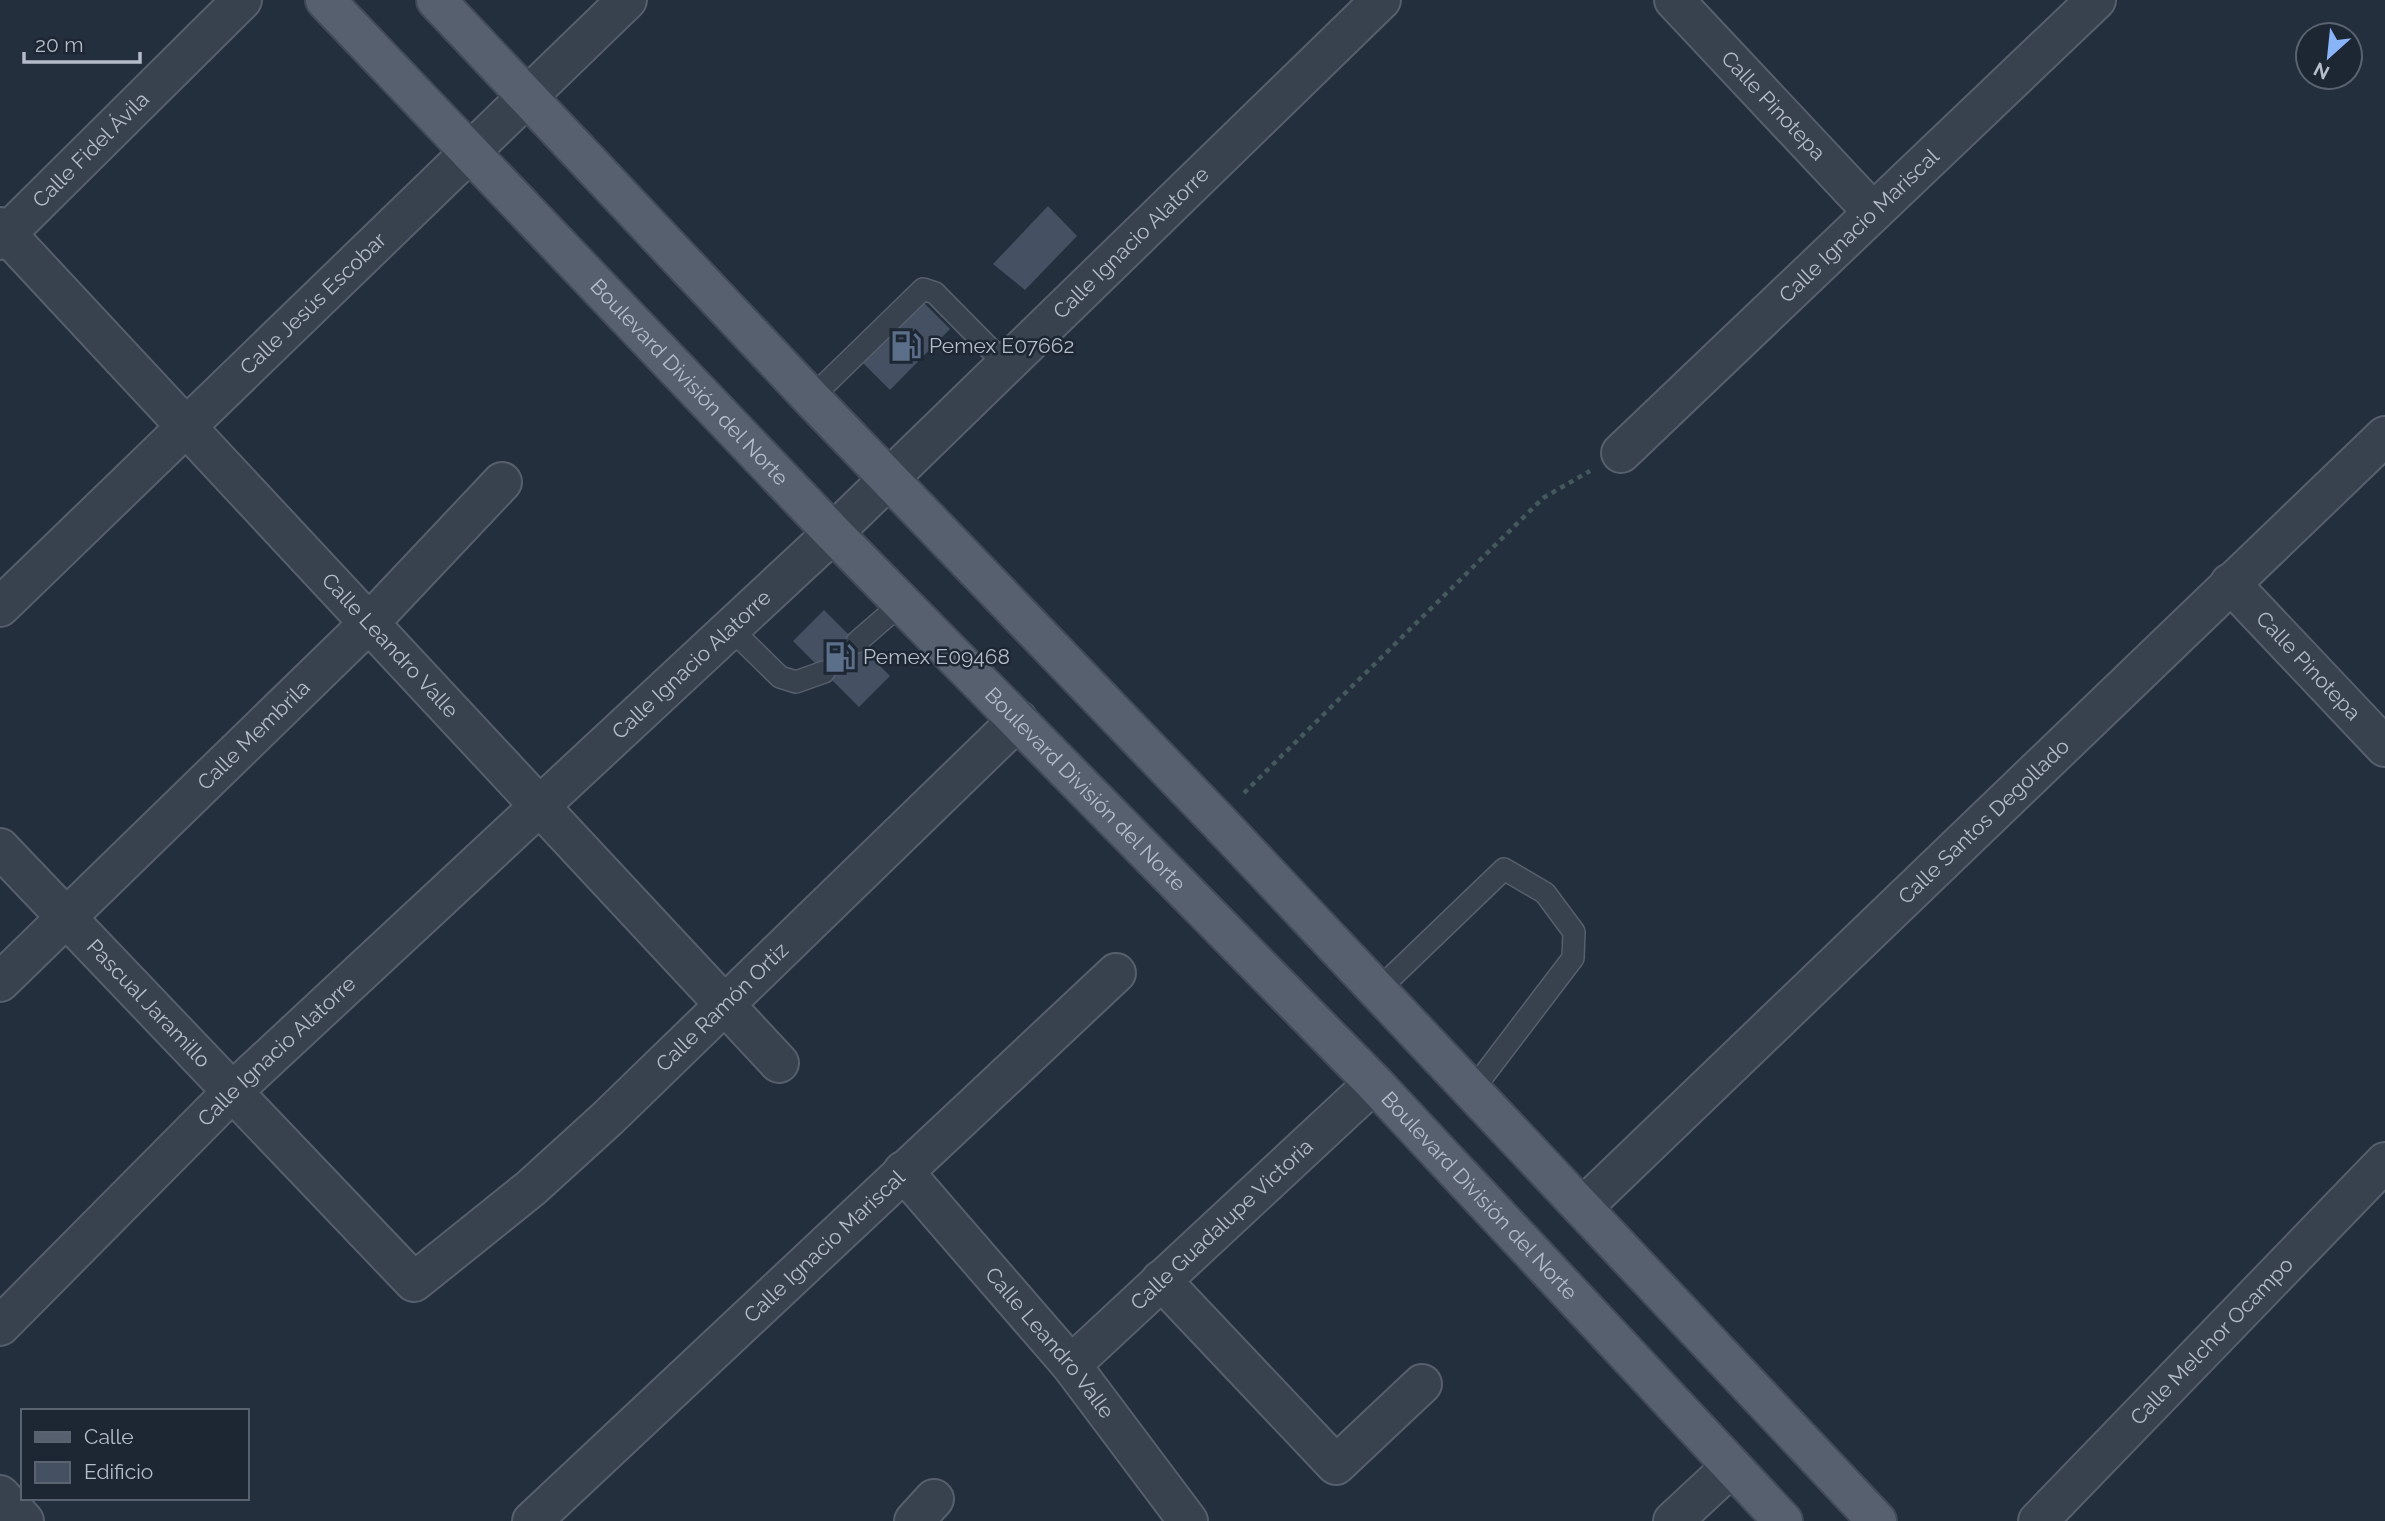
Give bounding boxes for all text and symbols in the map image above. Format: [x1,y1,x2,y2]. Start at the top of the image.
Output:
scale bar [24,21,140,65]
north arrow [2294,21,2364,91]
text: 20 m [35,32,83,57]
street label: Calle Pinotepa [1716,45,1831,165]
text: N [2310,58,2333,84]
street label: Calle Fidel Ávila [27,87,154,212]
street label: Calle Ignacio Mariscal [1774,143,1944,308]
street label: Calle Ignacio Alatorre [1048,161,1214,324]
street label: Calle Jesús Escobar [235,227,392,380]
street label: Boulevard División del Norte [585,273,794,490]
fuel station icon: Pemex E07662 [889,329,923,363]
place label: Pemex E07662 [929,333,1074,358]
street label: Calle Leandro Valle [317,568,464,723]
street label: Calle Ignacio Alatorre [607,584,776,744]
street label: Calle Pinotepa [2251,606,2366,725]
fuel station icon: Pemex E09468 [823,640,857,674]
place label: Pemex E09468 [863,644,1010,669]
street label: Calle Membrila [192,675,315,795]
street label: Boulevard División del Norte [980,682,1191,896]
street label: Calle Santos Degollado [1893,733,2074,909]
street label: Pascual Jaramillo [82,934,216,1073]
street label: Calle Ramón Ortiz [650,937,793,1077]
street label: Calle Ignacio Alatorre [192,971,360,1131]
street label: Boulevard División del Norte [1376,1086,1583,1305]
street label: Calle Guadalupe Victoria [1125,1133,1318,1315]
street label: Calle Ignacio Mariscal [738,1165,910,1328]
street label: Calle Melchor Ocampo [2125,1252,2298,1430]
street label: Calle Leandro Valle [980,1262,1120,1423]
legend [21,1409,248,1500]
text: Calle [84,1424,134,1449]
text: Edificio [84,1459,153,1484]

